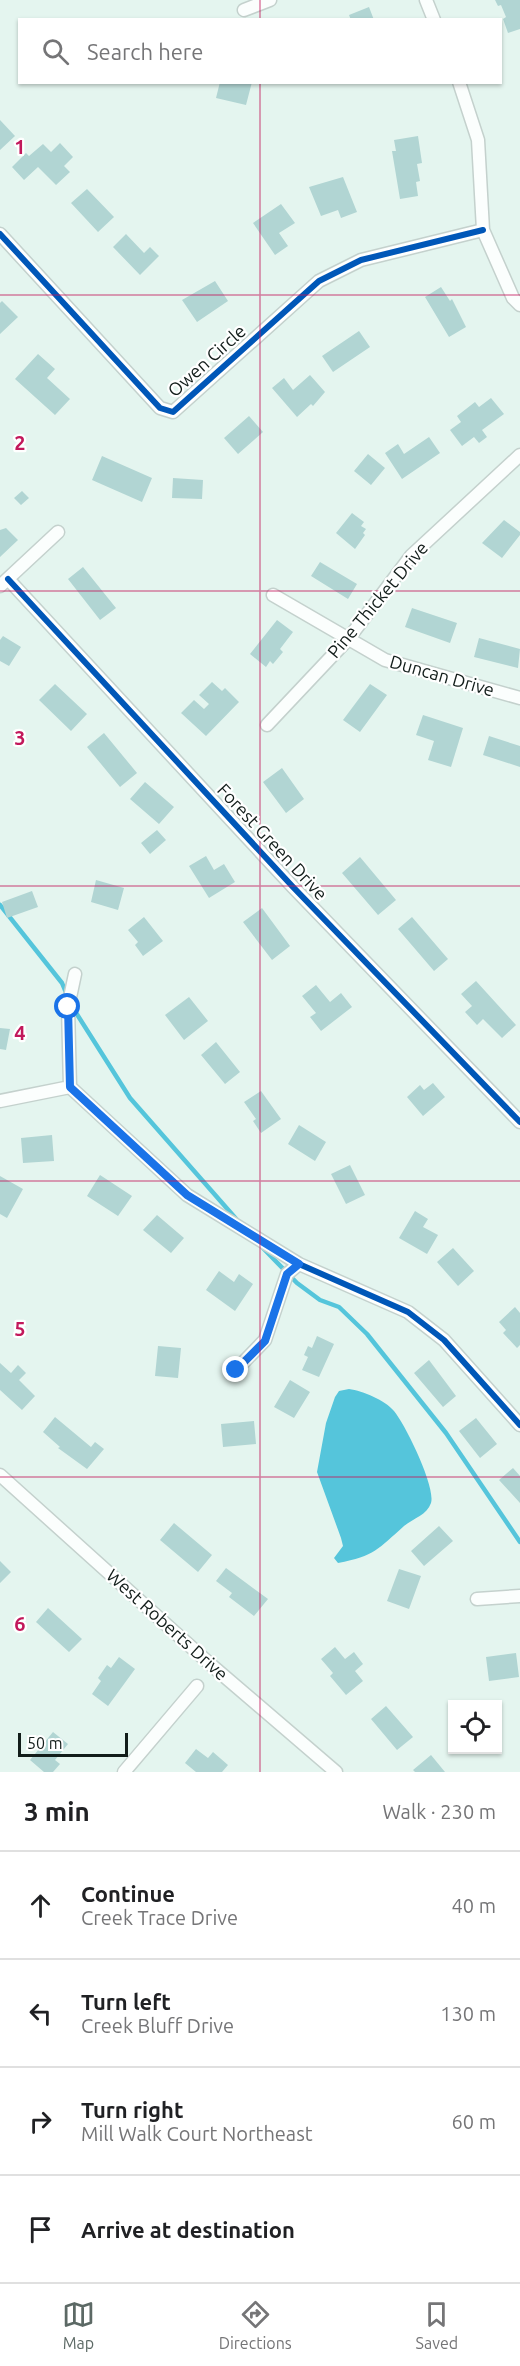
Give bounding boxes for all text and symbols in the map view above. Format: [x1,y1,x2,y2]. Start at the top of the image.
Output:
search box [18,18,502,84]
icon: search [39,35,72,68]
text: Search here [87,39,203,64]
text: 1 [14,135,26,158]
street label: Owen Circle [163,320,249,400]
text: 2 [14,431,26,454]
street label: Pine Thicket Drive [323,537,431,661]
street label: Duncan Drive [388,651,497,700]
text: 3 [14,726,26,749]
street label: Forest Green Drive [214,779,332,903]
route start [54,993,80,1019]
text: 4 [14,1021,26,1044]
text: 5 [14,1317,26,1340]
route end [222,1356,248,1382]
street label: West Roberts Drive [103,1565,232,1684]
text: 6 [14,1612,26,1635]
map controls [448,1700,502,1754]
button: locate [448,1700,502,1754]
scale bar [18,1730,128,1758]
text: 50 m [27,1734,63,1752]
text: 3 min [24,1797,90,1826]
text: Walk · 230 m [383,1800,496,1823]
text: Continue [81,1881,175,1906]
icon: ahead [24,1889,57,1922]
text: 40 m [452,1894,496,1917]
text: Creek Trace Drive [81,1906,238,1929]
text: Turn left [81,1989,171,2014]
icon: left [24,1997,57,2030]
text: 130 m [440,2002,496,2025]
text: Creek Bluff Drive [81,2014,234,2037]
text: Turn right [81,2097,183,2122]
icon: right [24,2105,57,2138]
text: 60 m [452,2110,496,2133]
text: Mill Walk Court Northeast [81,2122,313,2145]
icon: arrive [24,2213,57,2246]
text: Arrive at destination [81,2217,295,2242]
tab: Map [62,2298,95,2352]
tab: Directions [219,2298,292,2352]
tab: Saved [416,2298,458,2352]

